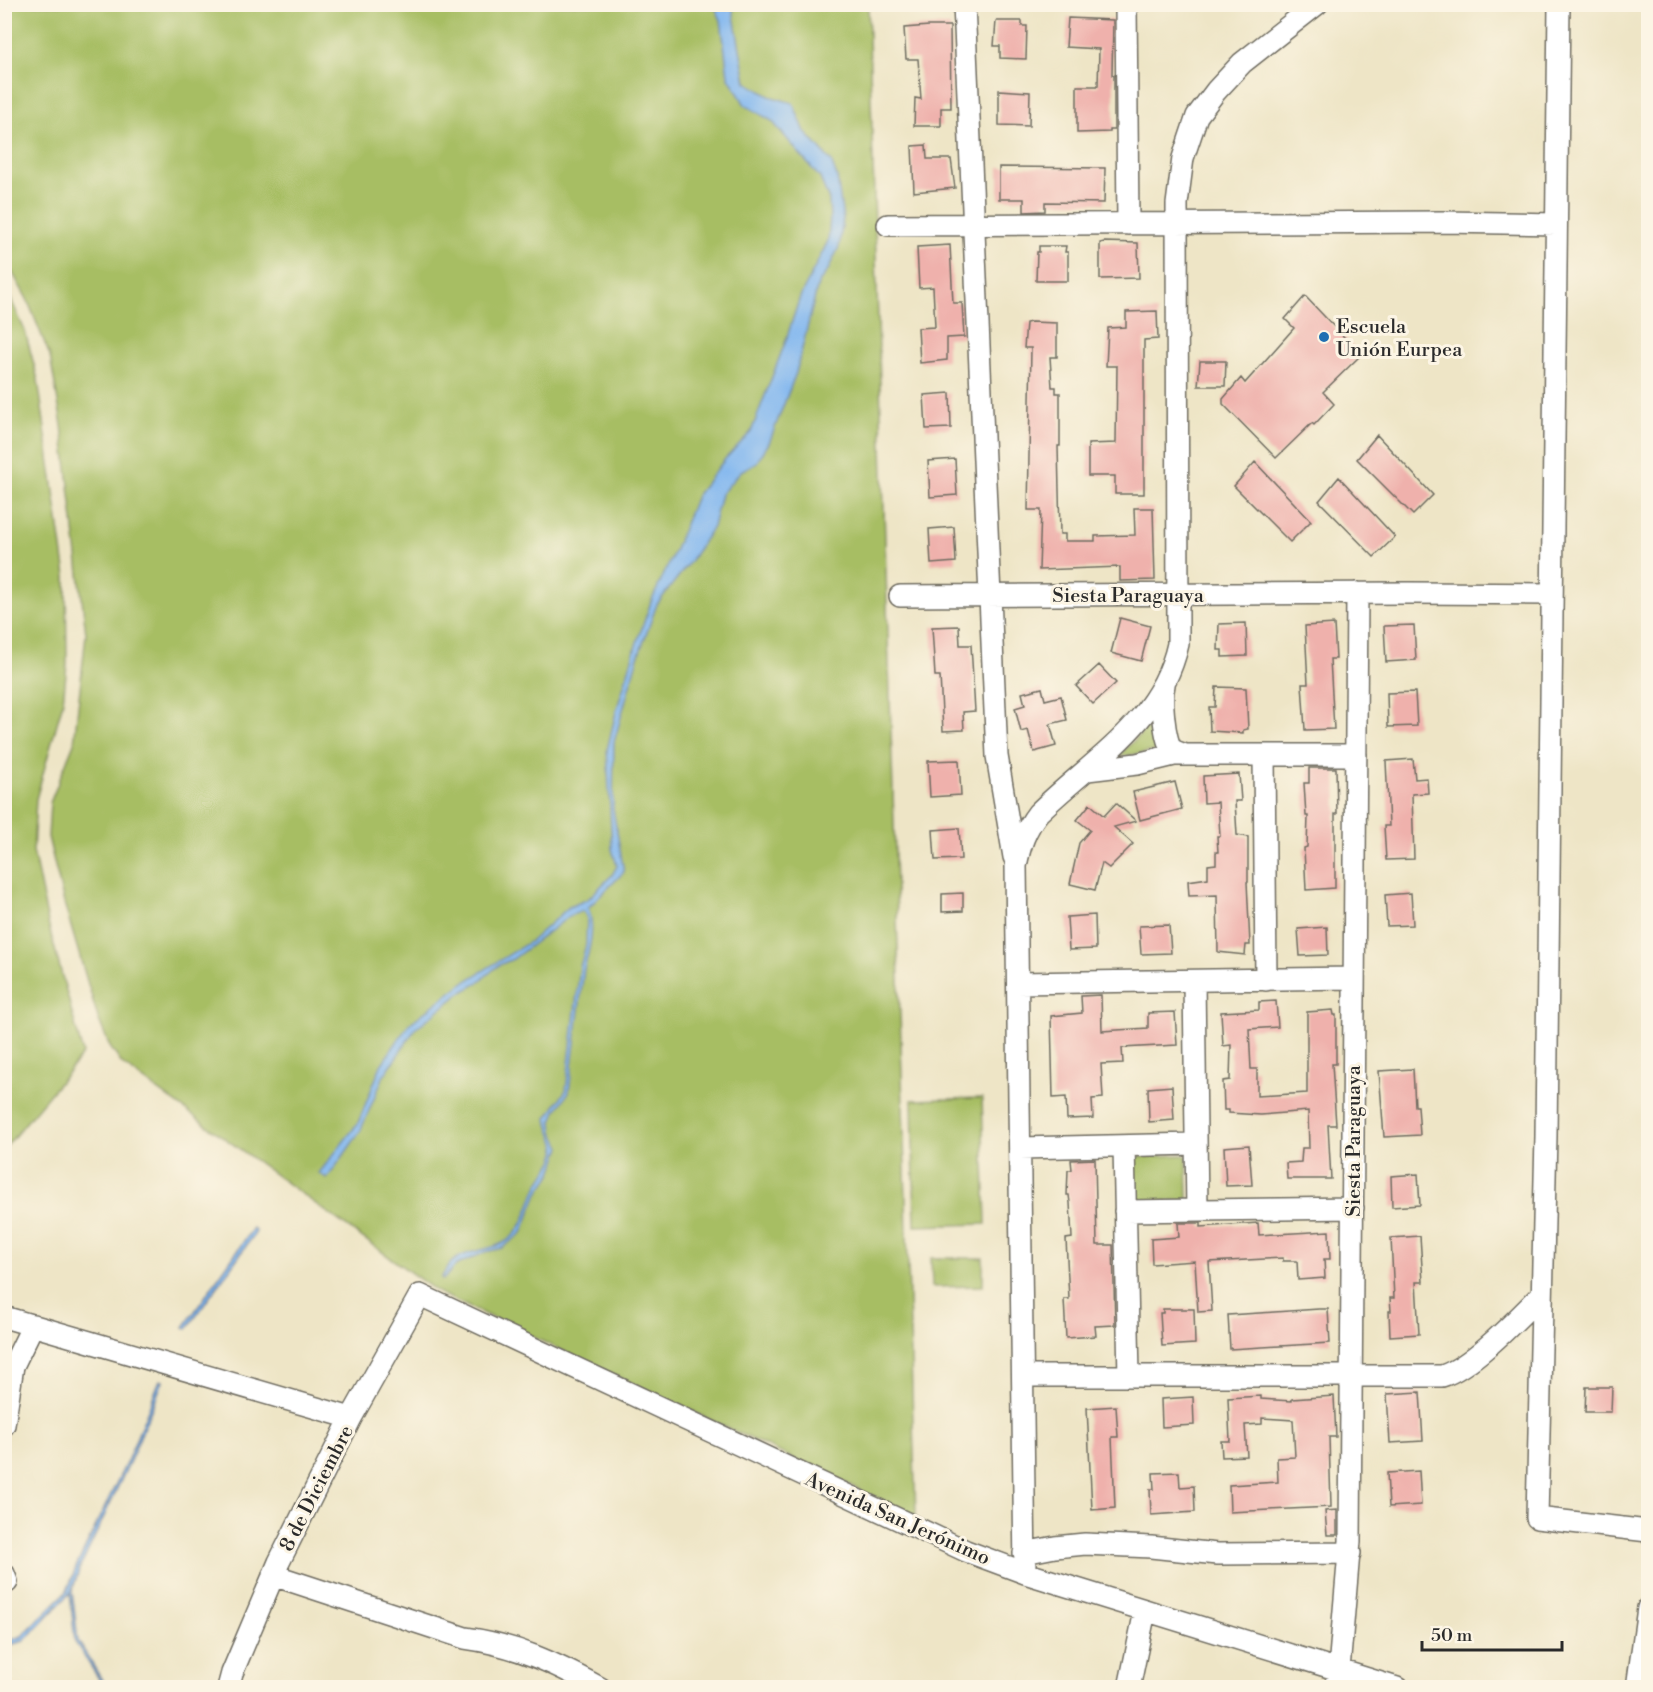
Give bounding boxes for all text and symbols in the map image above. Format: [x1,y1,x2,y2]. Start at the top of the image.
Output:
place label: Escuela Unión Eurpea [1336,315,1463,363]
marker: Escuela Unión Eurpea [1317,330,1331,344]
street label: Siesta Paraguaya [1052,584,1205,609]
street label: Siesta Paraguaya [1342,1064,1367,1217]
street label: 8 de Diciembre [275,1421,360,1556]
street label: Avenida San Jerónimo [800,1467,994,1571]
scale bar [1422,1614,1562,1652]
text: 50 m [1431,1624,1473,1647]

